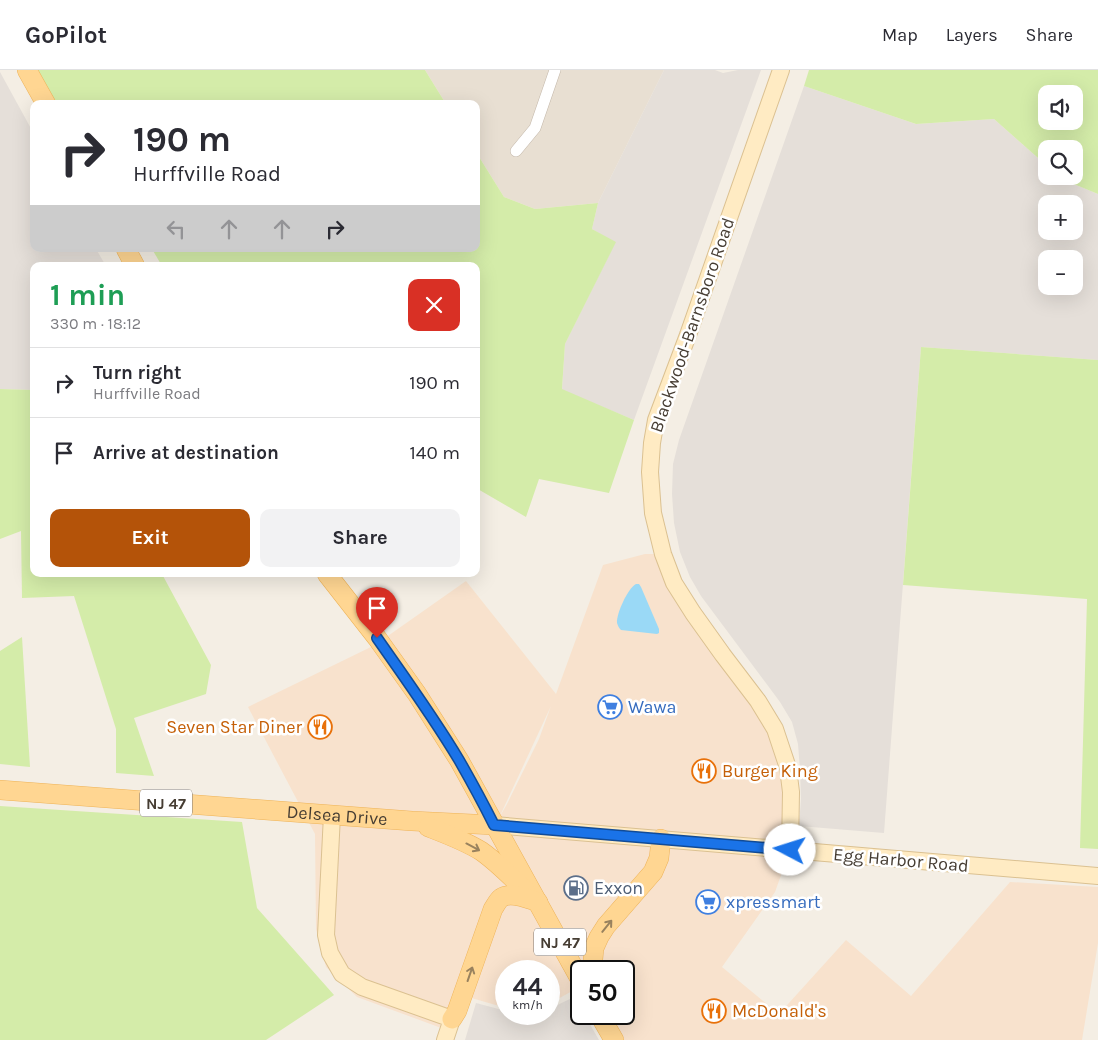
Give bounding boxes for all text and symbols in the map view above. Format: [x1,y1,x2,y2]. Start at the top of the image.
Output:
text: GoPilot [25,21,107,49]
text: Map [882,24,918,46]
text: Layers [946,24,998,46]
text: Share [1026,24,1073,46]
map controls [1038,85,1083,295]
button: sound [1038,85,1083,130]
text: 190 m [133,119,231,160]
icon: right [50,120,115,185]
button: search [1038,140,1083,185]
text: Hurffville Road [133,161,281,187]
button: + [1038,195,1083,240]
icon: left [162,215,190,243]
icon: ahead [215,215,243,243]
icon: ahead [268,215,296,243]
icon: right [321,215,349,243]
street label: Blackwood-Barnsboro Road [645,215,739,435]
button: − [1038,250,1083,295]
text: 1 min [50,277,125,313]
button: close [408,279,460,331]
text: 330 m · 18:12 [50,314,141,333]
text: Turn right [93,362,182,384]
icon: right [50,369,78,397]
text: 190 m [409,372,460,394]
text: Hurffville Road [93,384,201,403]
icon: arrive [50,439,78,467]
text: Arrive at destination [93,442,279,464]
text: 140 m [410,442,460,464]
button: Exit [50,509,250,567]
button: Share [260,509,460,567]
pin [356,587,398,638]
icon: arrive [363,594,391,622]
supermarket icon: Wawa [597,694,623,720]
place label: Wawa [628,696,676,718]
restaurant icon: Seven Star Diner [307,714,333,740]
place label: Seven Star Diner [166,716,302,738]
restaurant icon: Burger King [691,758,717,784]
place label: Burger King [722,760,818,782]
road number: NJ 47 [140,790,192,816]
street label: Delsea Drive [286,801,388,830]
position arrow [763,823,815,875]
one-way arrow [466,842,481,852]
street label: Egg Harbor Road [832,843,970,877]
fuel station icon: Exxon [563,875,589,901]
place label: Exxon [594,877,643,899]
supermarket icon: xpressmart [695,889,721,915]
place label: xpressmart [726,891,821,913]
one-way arrow [601,920,612,933]
road number: NJ 47 [534,929,586,956]
speed limit sign: 50 [570,960,635,1025]
one-way arrow [466,967,475,982]
text: 44 [513,972,542,1001]
text: km/h [512,998,543,1012]
restaurant icon: McDonald's [701,998,727,1024]
place label: McDonald's [732,1000,827,1022]

